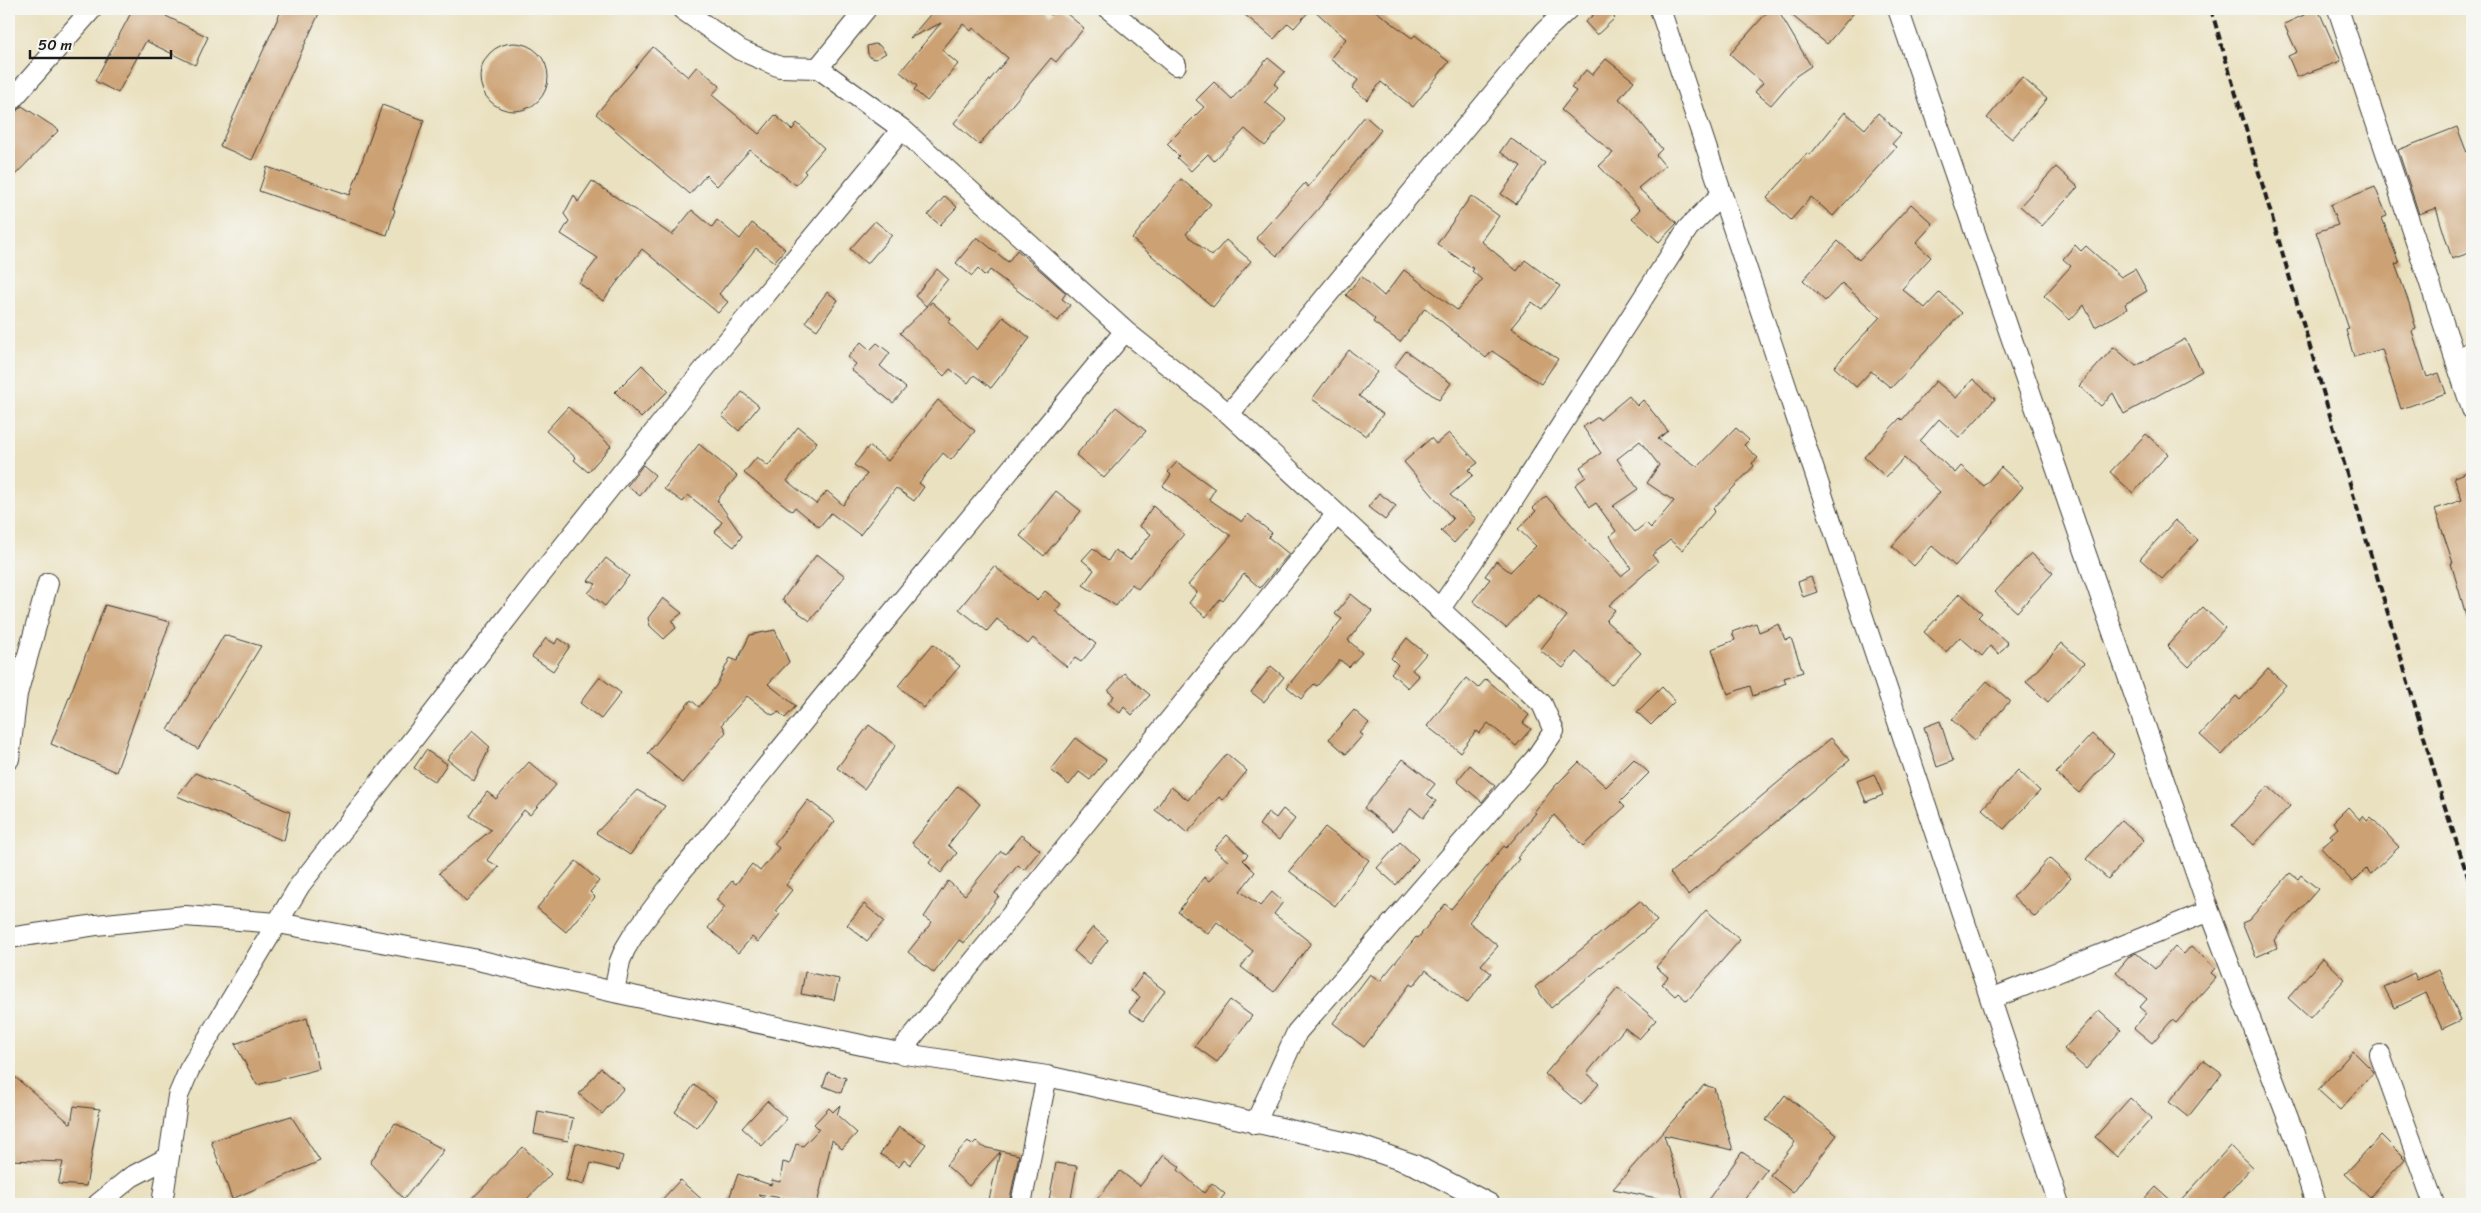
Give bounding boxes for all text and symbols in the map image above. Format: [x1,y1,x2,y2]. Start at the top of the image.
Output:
scale bar [30,28,171,60]
text: 50 m [38,32,73,58]

